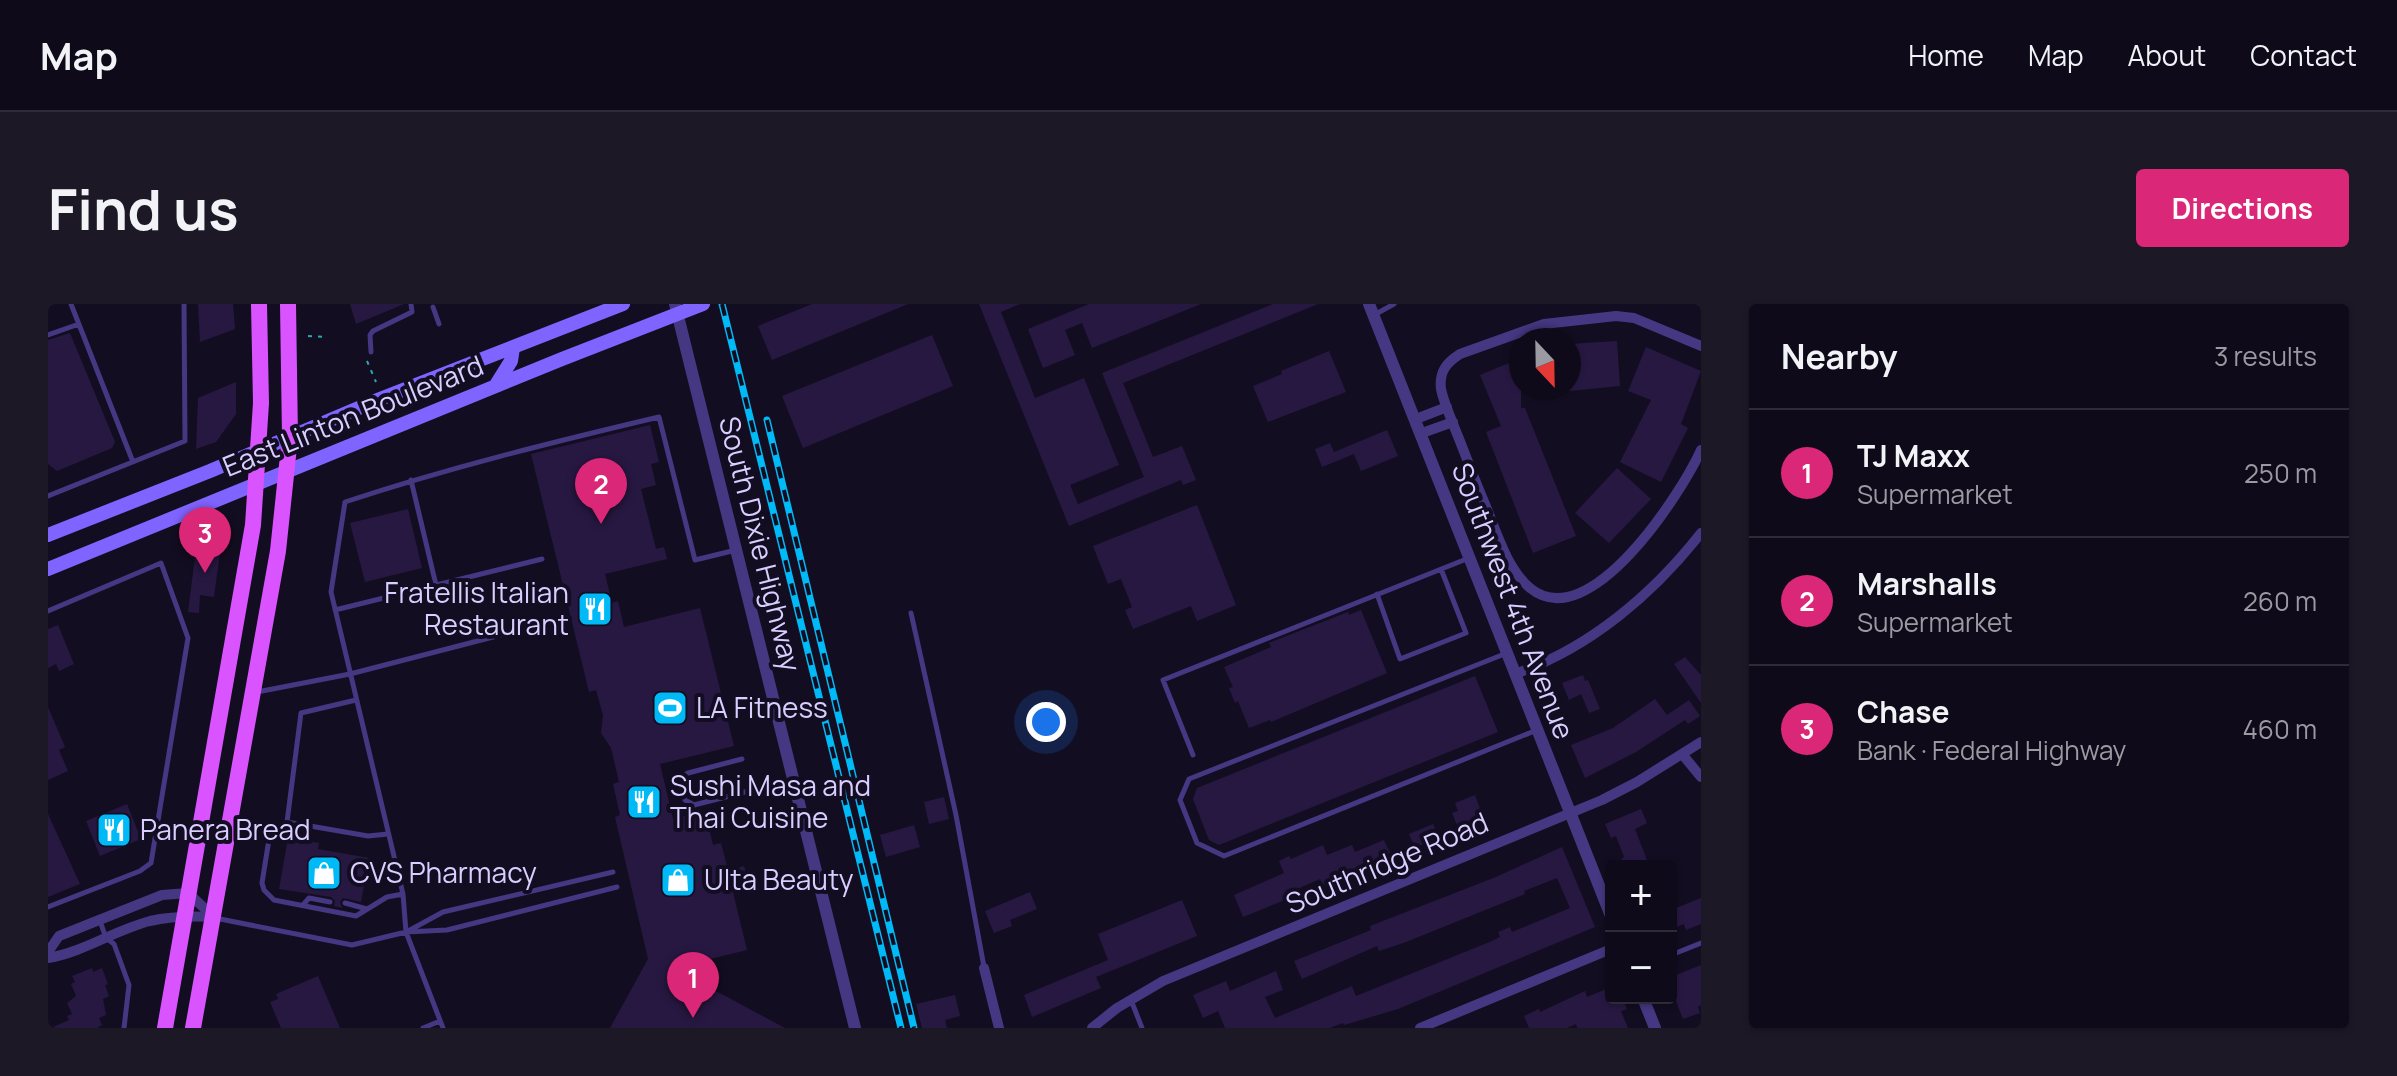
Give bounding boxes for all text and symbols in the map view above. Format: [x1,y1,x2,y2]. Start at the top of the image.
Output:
text: Map [40,29,118,81]
text: Home [1908,36,1984,74]
text: Map [2028,36,2084,74]
text: About [2128,36,2206,74]
text: Contact [2250,36,2357,74]
button: Directions [2136,169,2349,247]
text: Find us [48,170,239,247]
north arrow [1509,328,1581,400]
text: Nearby [1781,333,1897,379]
text: 3 results [2214,338,2317,374]
street label: East Linton Boulevard [217,345,489,485]
street label: South Dixie Highway [711,412,811,675]
text: TJ Maxx [1857,435,1970,476]
text: 1 [1801,455,1813,491]
text: 250 m [2244,455,2317,491]
street label: Southwest 4th Avenue [1444,457,1584,744]
pin: 2 [575,458,627,524]
text: Supermarket [1857,476,2013,512]
pin: 3 [179,507,231,573]
text: Marshalls [1857,563,1997,604]
place label: Fratellis Italian Restaurant [384,573,569,643]
text: 2 [1799,583,1815,619]
text: 260 m [2243,583,2317,619]
restaurant icon: Fratellis Italian Restaurant [576,590,614,628]
text: Supermarket [1857,604,2013,640]
place label: LA Fitness [696,688,828,726]
sports icon: LA Fitness [651,689,689,727]
text: Chase [1857,691,1950,732]
your location [1026,702,1066,742]
text: 3 [1799,711,1815,747]
text: 460 m [2242,711,2317,747]
text: Bank · Federal Highway [1857,732,2126,768]
place label: Sushi Masa and Thai Cuisine [670,766,871,836]
restaurant icon: Sushi Masa and Thai Cuisine [625,783,663,821]
street label: Southridge Road [1280,802,1494,922]
place label: Panera Bread [140,810,311,848]
restaurant icon: Panera Bread [95,811,133,849]
place label: CVS Pharmacy [350,853,537,891]
shop icon: CVS Pharmacy [305,854,343,892]
place label: Ulta Beauty [704,860,854,898]
map controls [1605,860,1677,1004]
button: + [1605,860,1677,932]
shop icon: Ulta Beauty [659,861,697,899]
button: − [1605,932,1677,1004]
pin: 1 [667,952,719,1018]

